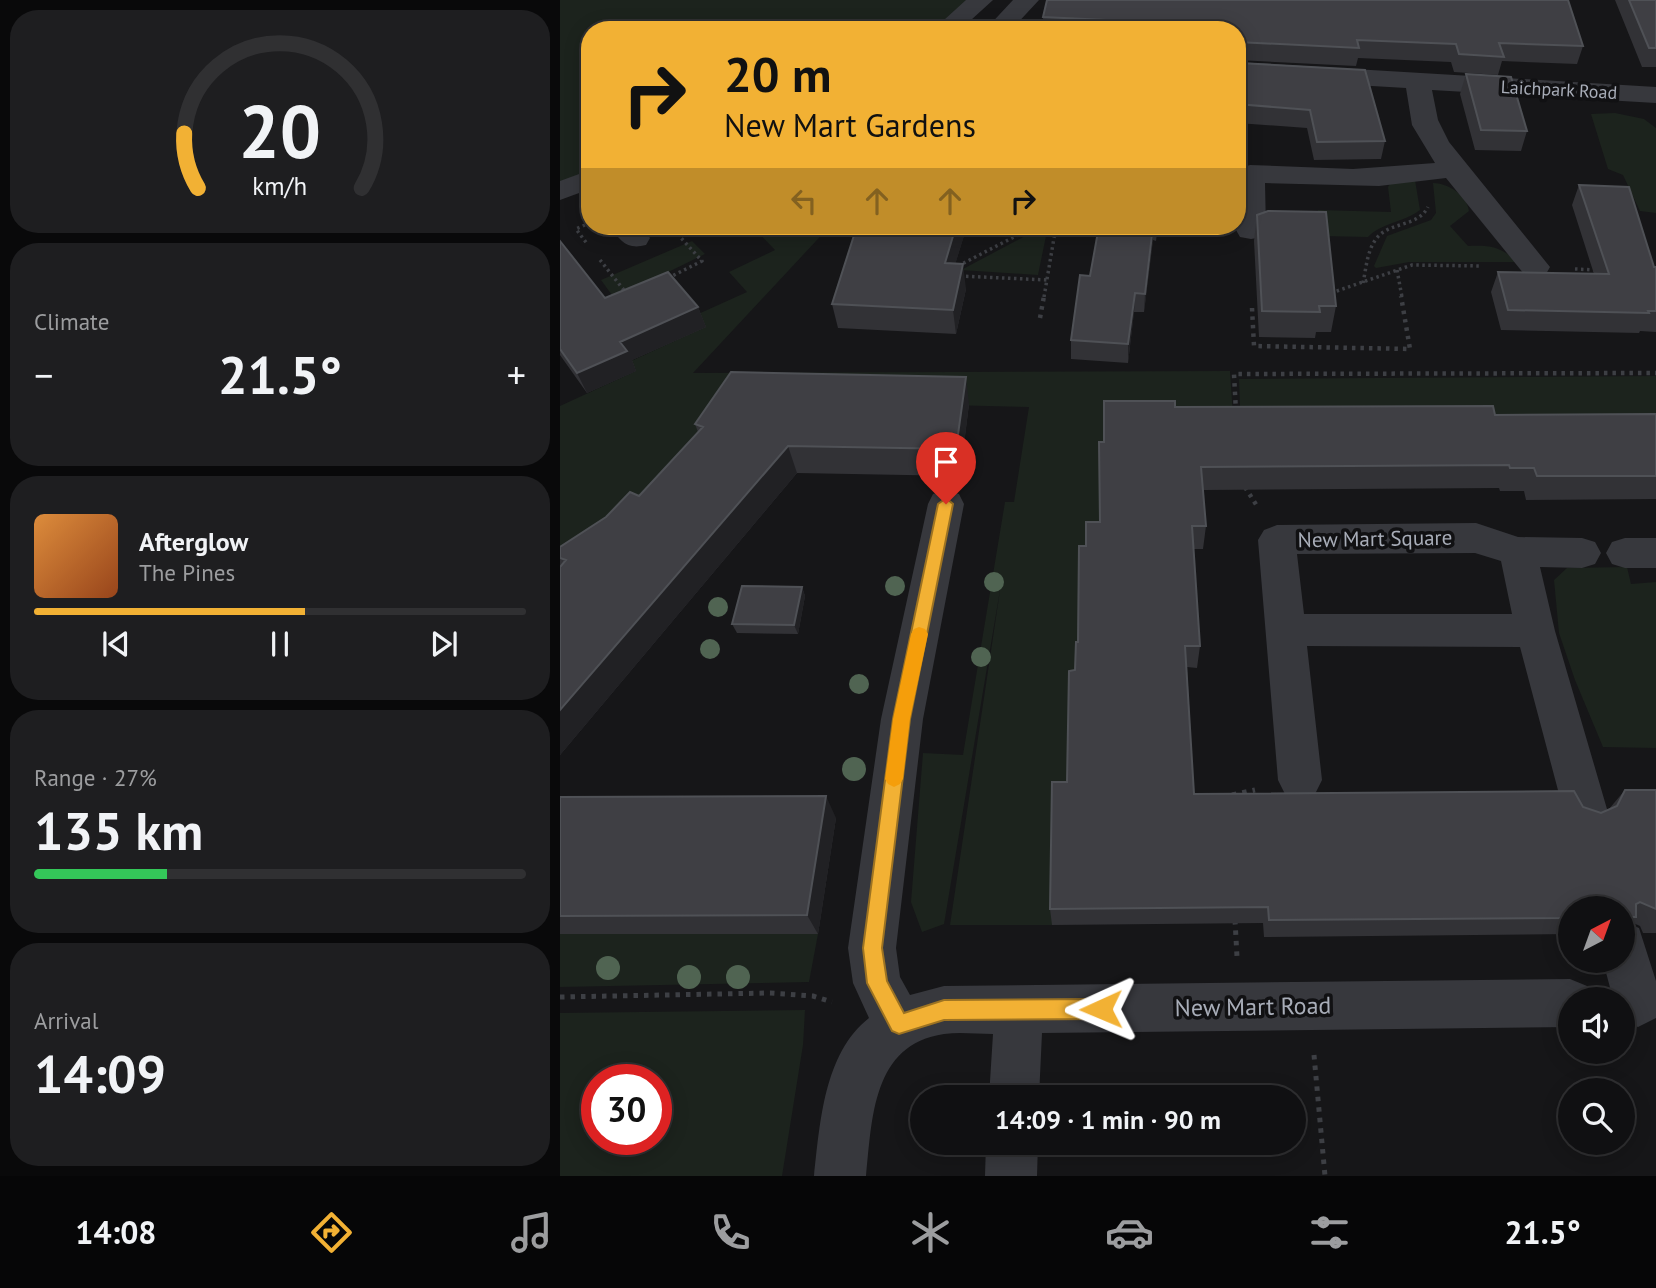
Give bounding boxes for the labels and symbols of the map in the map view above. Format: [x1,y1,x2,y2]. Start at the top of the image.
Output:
street label: Laichpark Road [1500,75,1618,104]
pin [916,432,976,504]
street label: New Mart Square [1297,524,1453,553]
north arrow [1558,896,1634,973]
position arrow [1064,972,1138,1046]
street label: New Mart Road [1174,990,1332,1023]
speed limit sign: 30 [581,1064,672,1155]

